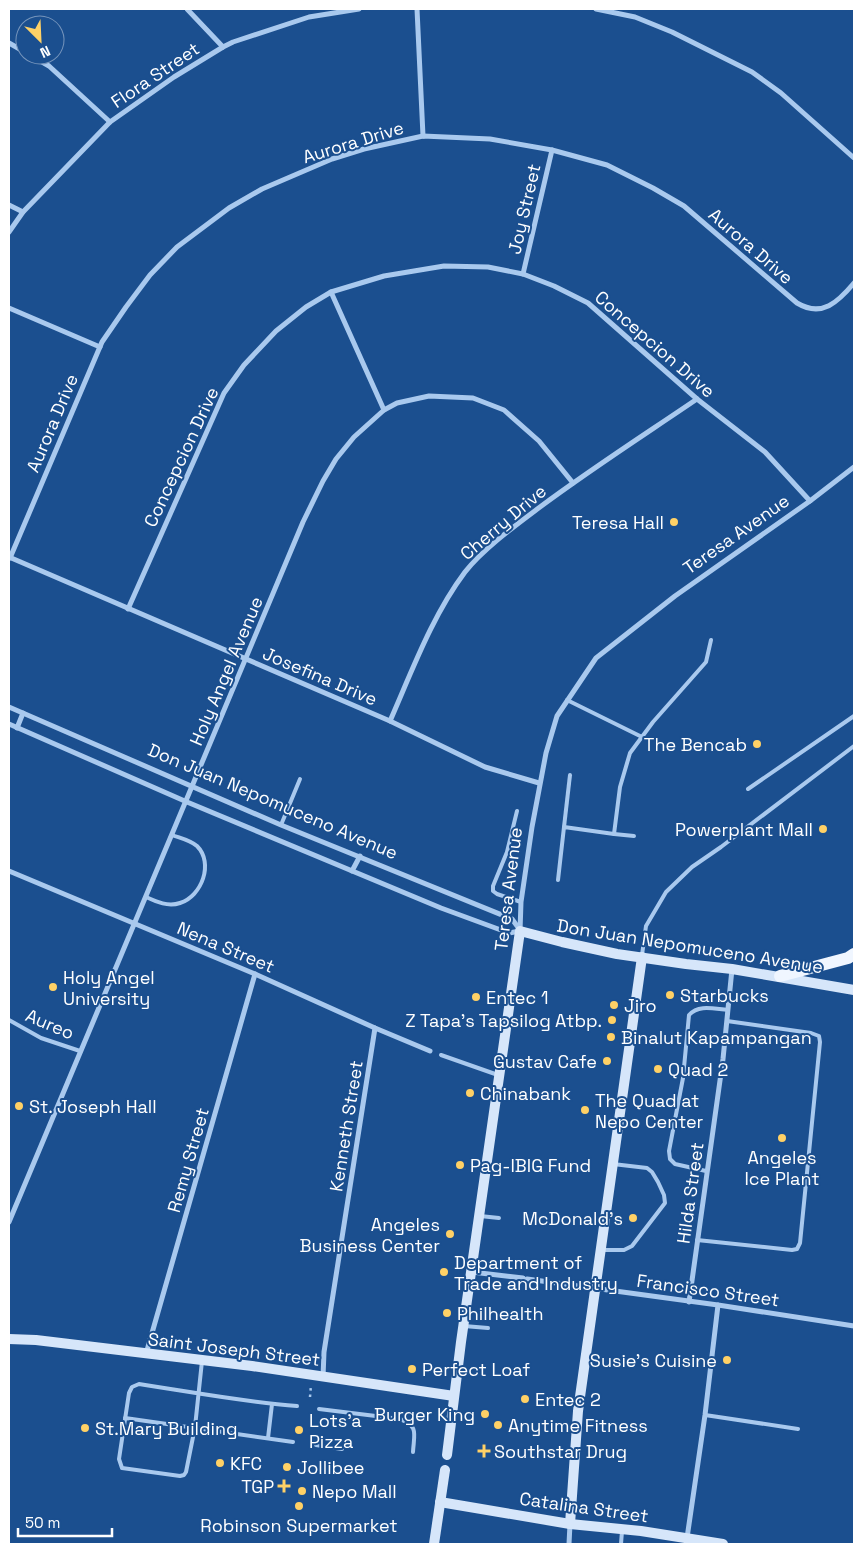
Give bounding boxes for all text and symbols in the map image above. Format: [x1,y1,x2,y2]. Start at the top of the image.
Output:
north arrow [15,15,65,65]
street label: Flora Street [106,37,204,113]
text: N [37,42,53,62]
street label: Aurora Drive [300,116,406,168]
street label: Joy Street [502,162,546,256]
street label: Aurora Drive [704,203,798,289]
street label: Concepcion Drive [590,286,720,402]
street label: Aurora Drive [21,370,83,476]
street label: Concepcion Drive [138,383,224,531]
street label: Cherry Drive [455,479,551,565]
street label: Teresa Avenue [679,489,793,579]
place label: Teresa Hall [572,511,664,534]
marker: Teresa Hall [668,516,680,528]
street label: Holy Angel Avenue [184,593,268,749]
street label: Josefina Drive [259,642,381,710]
place label: The Bencab [644,733,747,756]
street label: Don Juan Nepomuceno Avenue [145,738,401,864]
marker: The Bencab [751,738,763,750]
place label: Powerplant Mall [675,818,813,841]
marker: Powerplant Mall [817,823,829,835]
street label: Teresa Avenue [489,826,527,952]
street label: Don Juan Nepomuceno Avenue [555,914,825,978]
street label: Nena Street [174,916,278,978]
place label: Holy Angel University [63,966,155,1010]
marker: Holy Angel University [47,981,59,993]
place label: Starbucks [680,984,769,1007]
place label: Entec 1 [486,986,548,1009]
marker: Starbucks [664,989,676,1001]
marker: Entec 1 [470,991,482,1003]
place label: Jiro [624,994,657,1017]
marker: Jiro [608,999,620,1011]
street label: Aureo [22,1004,78,1044]
place label: Z Tapa's Tapsilog Atbp. [405,1009,602,1032]
marker: Z Tapa's Tapsilog Atbp. [606,1014,618,1026]
place label: Binalut Kapampangan [621,1026,812,1049]
marker: Binalut Kapampangan [605,1031,617,1043]
place label: Gustav Cafe [493,1050,597,1073]
marker: Gustav Cafe [601,1055,613,1067]
place label: Quad 2 [668,1058,728,1081]
street label: Kenneth Street [324,1059,368,1193]
marker: Quad 2 [652,1063,664,1075]
place label: Chinabank [480,1082,571,1105]
marker: Chinabank [464,1087,476,1099]
place label: The Quad at Nepo Center [595,1089,704,1133]
place label: St. Joseph Hall [29,1095,157,1118]
marker: St. Joseph Hall [13,1100,25,1112]
marker: The Quad at Nepo Center [579,1104,591,1116]
street label: Remy Street [162,1105,214,1215]
marker: Angeles Ice Plant [776,1132,788,1144]
street label: Hilda Street [671,1141,709,1245]
place label: Angeles Ice Plant [744,1146,820,1190]
place label: Pag-IBIG Fund [470,1154,591,1177]
marker: Pag-IBIG Fund [454,1159,466,1171]
place label: McDonald's [522,1207,623,1230]
marker: McDonald's [627,1212,639,1224]
place label: Angeles Business Center [300,1213,440,1257]
marker: Angeles Business Center [444,1228,456,1240]
place label: Department of Trade and Industry [454,1251,618,1295]
marker: Department of Trade and Industry [438,1266,450,1278]
street label: Francisco Street [635,1269,781,1311]
place label: Philhealth [457,1302,543,1325]
marker: Philhealth [441,1307,453,1319]
street label: Saint Joseph Street [147,1327,321,1371]
place label: Susie's Cuisine [590,1349,717,1372]
marker: Susie's Cuisine [721,1354,733,1366]
place label: Perfect Loaf [422,1358,530,1381]
marker: Perfect Loaf [406,1363,418,1375]
place label: Entec 2 [535,1388,601,1411]
marker: Entec 2 [519,1393,531,1405]
place label: Burger King [374,1403,475,1426]
marker: Burger King [479,1408,491,1420]
place label: Lots'a Pizza [309,1409,362,1453]
place label: Anytime Fitness [508,1414,648,1437]
place label: St.Mary Building [95,1417,238,1440]
marker: Anytime Fitness [492,1419,504,1431]
marker: St.Mary Building [79,1422,91,1434]
marker: Lots'a Pizza [293,1424,305,1436]
place label: Southstar Drug [494,1440,627,1463]
marker: Southstar Drug [478,1445,490,1457]
place label: KFC [230,1452,262,1475]
place label: Jollibee [297,1456,364,1479]
marker: KFC [214,1457,226,1469]
marker: Jollibee [281,1461,293,1473]
place label: TGP [241,1475,274,1498]
marker: TGP [278,1480,290,1492]
place label: Nepo Mall [312,1480,397,1503]
marker: Nepo Mall [296,1485,308,1497]
street label: Catalina Street [518,1487,650,1527]
marker: Robinson Supermarket [293,1500,305,1512]
scale bar [18,1506,111,1538]
text: 50 m [25,1513,60,1532]
place label: Robinson Supermarket [200,1514,398,1537]

